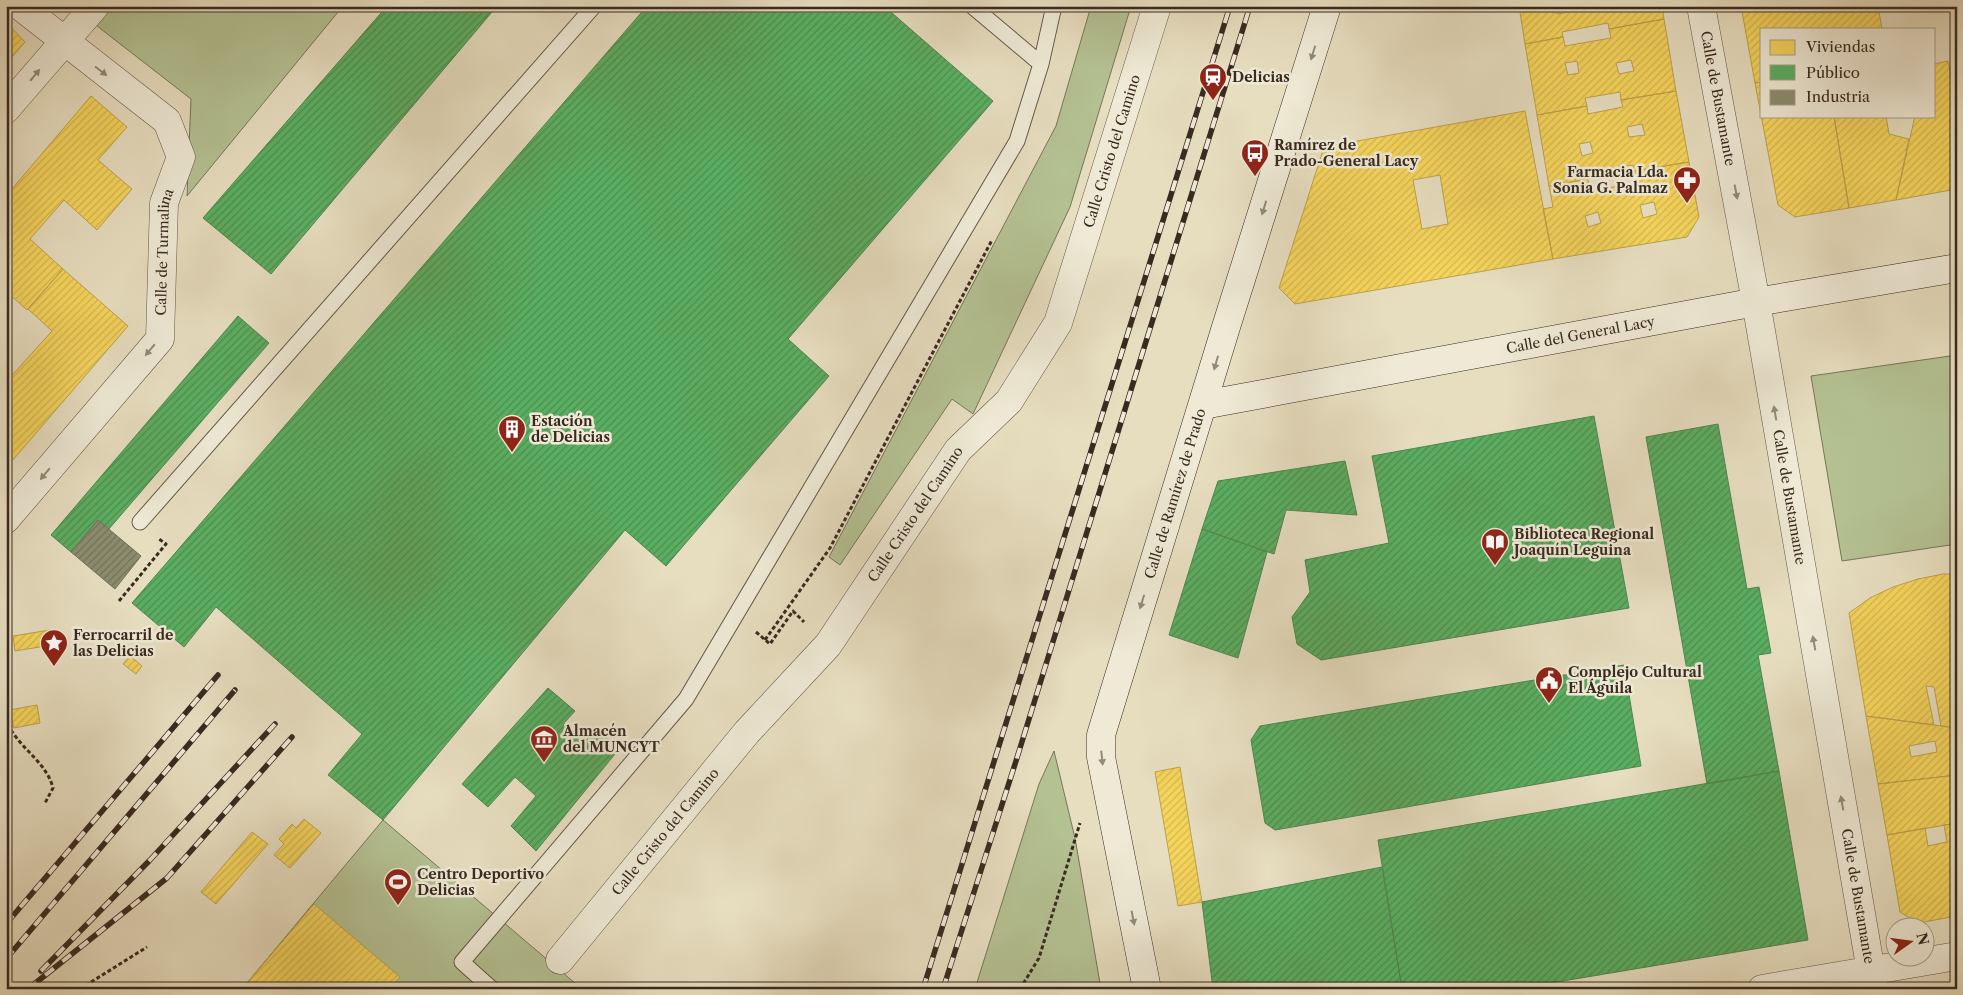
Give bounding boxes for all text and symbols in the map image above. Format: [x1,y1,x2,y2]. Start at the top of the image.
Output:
legend [1760,28,1936,118]
street label: Calle de Bustamante [1697,29,1740,168]
text: Viviendas [1805,37,1875,56]
one-way arrow [1308,45,1316,60]
station icon: Delicias [1198,62,1228,101]
text: Público [1806,63,1860,82]
one-way arrow [94,66,107,77]
place label: Delicias [1232,68,1290,86]
one-way arrow [29,69,40,82]
street label: Calle Cristo del Camino [1079,72,1144,230]
text: Industria [1806,87,1870,106]
place label: Ramírez de Prado-General Lacy [1274,136,1419,170]
bus stop icon: Ramírez de Prado-General Lacy [1240,138,1270,177]
place label: Farmacia Lda. Sonia G. Palmaz [1553,163,1668,197]
pharmacy icon: Farmacia Lda. Sonia G. Palmaz [1672,165,1702,204]
one-way arrow [1732,184,1740,200]
street label: Calle de Turmalina [152,185,178,316]
one-way arrow [1260,200,1267,215]
street label: Calle del General Lacy [1505,312,1656,357]
one-way arrow [145,343,156,356]
one-way arrow [1211,355,1219,370]
one-way arrow [1770,405,1778,421]
street label: Calle de Ramírez de Prado [1140,406,1210,581]
place label: Estación de Delicias [531,412,610,446]
building icon: Estación de Delicias [497,414,527,453]
street label: Calle de Bustamante [1769,428,1810,566]
street label: Calle Cristo del Camino [863,443,967,586]
one-way arrow [39,467,51,479]
place label: Biblioteca Regional Joaquín Leguina [1511,525,1654,559]
library icon: Biblioteca Regional Joaquín Leguina [1480,527,1510,566]
one-way arrow [1138,595,1146,610]
place label: Ferrocarril de las Delicias [73,626,173,660]
place icon: Ferrocarril de las Delicias [39,628,69,667]
one-way arrow [1810,634,1818,650]
place label: Complejo Cultural El Águila [1568,663,1702,697]
public building icon: Complejo Cultural El Águila [1534,665,1564,704]
place label: Almacén del MUNCYT [562,722,660,756]
museum icon: Almacén del MUNCYT [529,724,559,763]
one-way arrow [1098,751,1106,767]
street label: Calle Cristo del Camino [608,764,723,899]
one-way arrow [1838,794,1846,810]
street label: Calle de Bustamante [1838,827,1879,965]
place label: Centro Deportivo Delicias [417,865,544,899]
sports icon: Centro Deportivo Delicias [383,867,413,906]
one-way arrow [1129,910,1137,926]
north arrow [1886,918,1936,968]
text: N [1912,931,1933,947]

